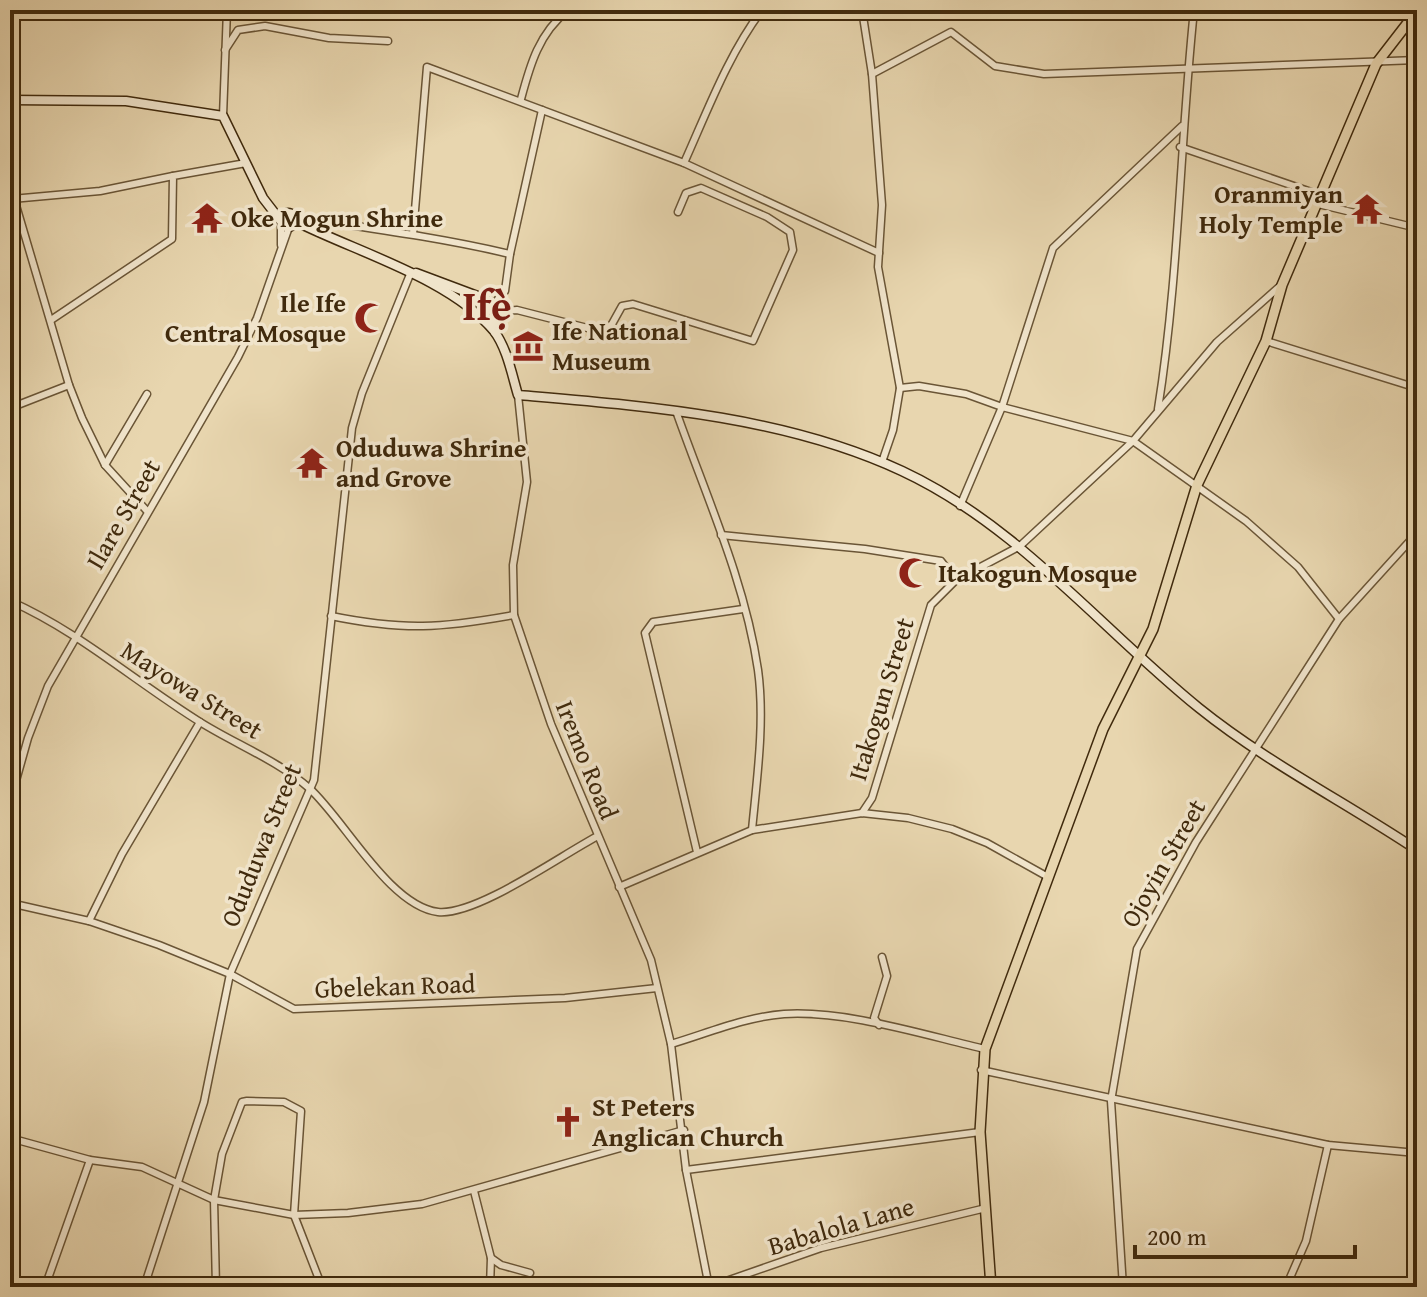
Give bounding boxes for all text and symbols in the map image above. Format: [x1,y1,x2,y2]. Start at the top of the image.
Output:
place label: Oranmiyan Holy Temple [1199,174,1344,243]
temple icon: Oranmiyan Holy Temple [1350,192,1384,226]
place label: Oke Mogun Shrine [231,198,443,237]
temple icon: Oke Mogun Shrine [190,201,224,235]
district label: Ifẹ̀ [462,274,512,335]
place label: Ile Ife Central Mosque [165,283,346,352]
mosque icon: Ile Ife Central Mosque [353,301,387,335]
place label: Ife National Museum [552,311,688,380]
museum icon: Ife National Museum [511,329,545,363]
place label: Oduduwa Shrine and Grove [336,428,527,497]
temple icon: Oduduwa Shrine and Grove [295,446,329,480]
street label: Ilare Street [75,451,170,576]
place label: Itakogun Mosque [938,553,1138,592]
mosque icon: Itakogun Mosque [897,556,931,590]
street label: Itakogun Street [837,613,924,785]
street label: Mayowa Street [114,630,271,749]
street label: Iremo Road [546,694,629,825]
street label: Oduduwa Street [210,757,311,933]
street label: Ojoyin Street [1110,791,1215,934]
street label: Gbelekan Road [314,963,476,1008]
place label: St Peters Anglican Church [592,1087,784,1156]
church icon: St Peters Anglican Church [551,1105,585,1139]
street label: Babalola Lane [763,1186,919,1265]
scale bar [1135,1209,1355,1259]
text: 200 m [1147,1219,1207,1254]

